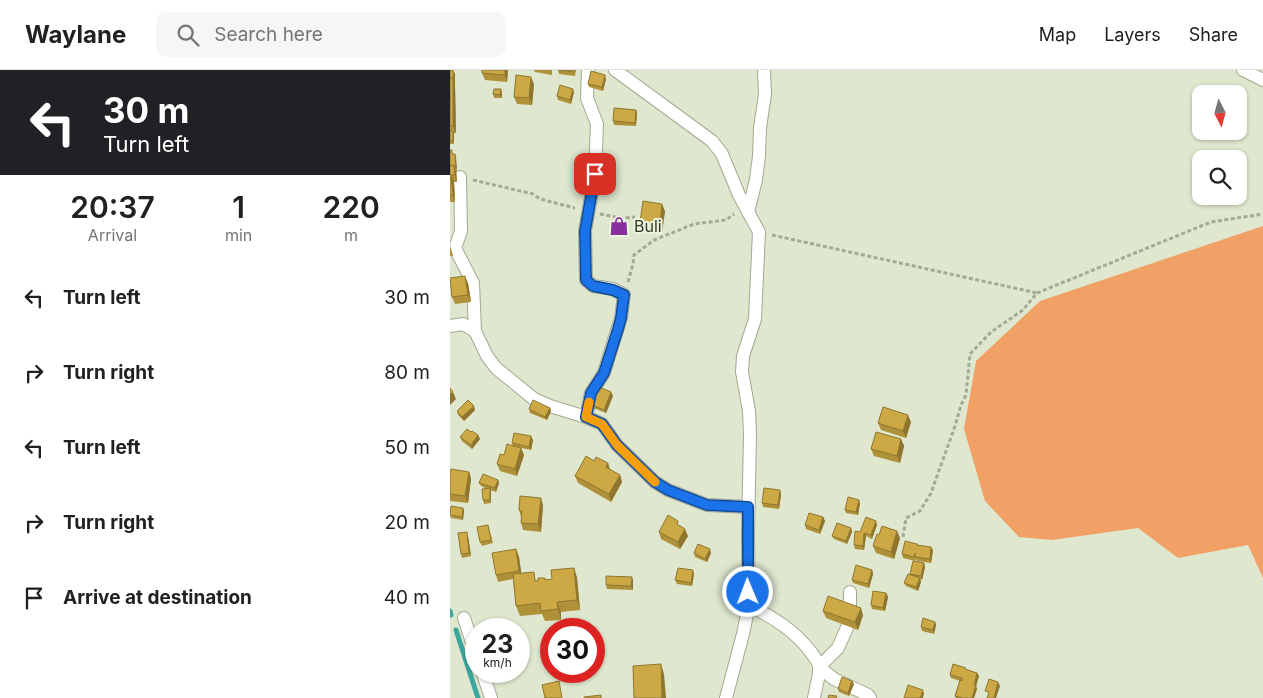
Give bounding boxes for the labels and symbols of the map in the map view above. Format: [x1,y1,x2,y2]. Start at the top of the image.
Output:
north arrow [1192,85,1248,140]
pin [574,153,616,195]
shop icon: Buli [608,215,630,237]
place label: Buli [634,216,662,236]
position arrow [721,565,773,617]
speed limit sign: 30 [540,618,605,683]

